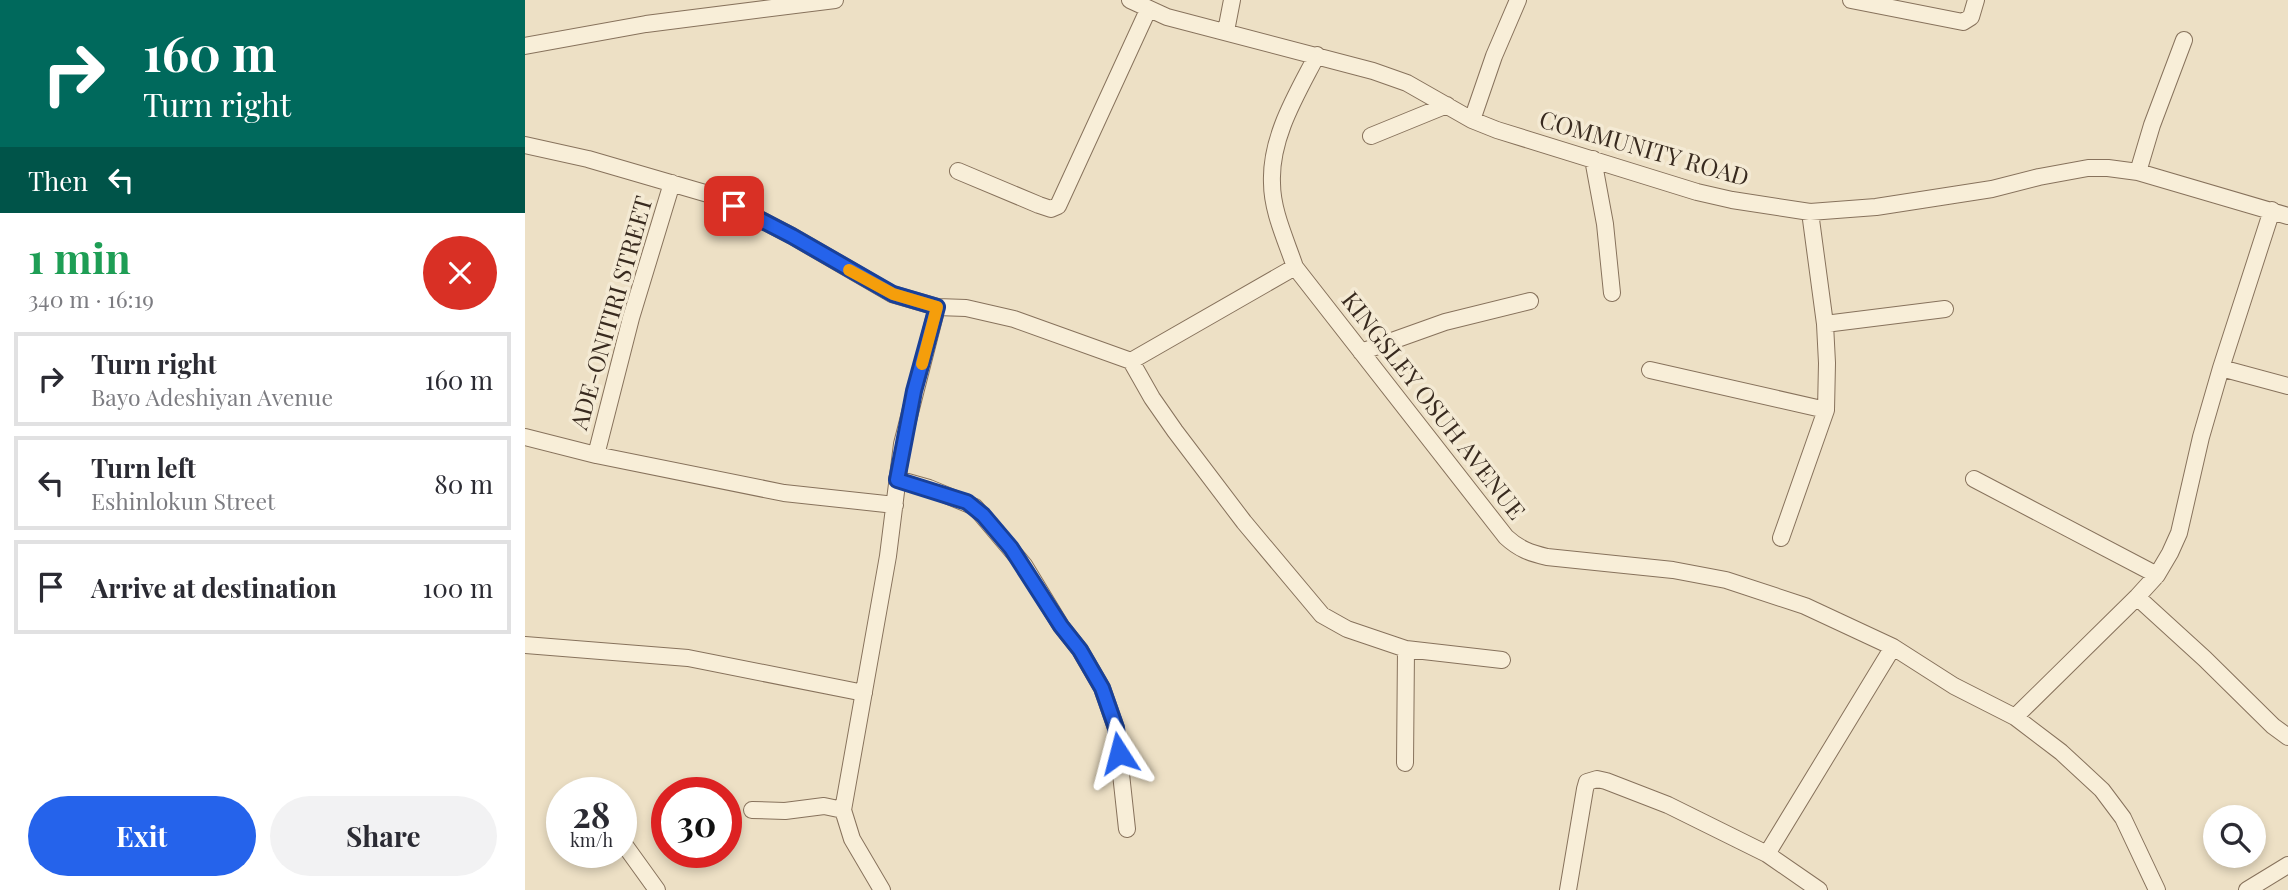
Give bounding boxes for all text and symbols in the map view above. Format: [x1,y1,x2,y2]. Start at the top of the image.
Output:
text: 160 m [143,19,277,84]
icon: right [28,28,119,119]
text: Turn right [143,82,291,125]
street label: COMMUNITY ROAD [1536,102,1753,192]
icon: left [102,161,140,199]
text: Then [28,163,88,198]
pin [704,176,764,236]
icon: arrive [715,187,753,225]
street label: ADE-ONITIRI STREET [561,192,659,434]
text: 1 min [28,229,131,285]
button: close [423,236,497,310]
text: 340 m · 16:19 [28,283,154,314]
street label: KINGSLEY OSUH AVENUE [1336,284,1534,525]
text: Turn right [91,346,217,381]
icon: right [32,360,70,398]
text: 160 m [425,362,493,397]
text: Bayo Adeshiyan Avenue [91,381,333,412]
text: Turn left [91,450,196,485]
icon: left [32,464,70,502]
text: 80 m [434,466,493,501]
text: Eshinlokun Street [91,485,275,516]
icon: arrive [32,568,70,606]
text: Arrive at destination [91,570,337,605]
text: 100 m [423,570,493,605]
position arrow [1082,716,1156,790]
speed limit sign: 30 [651,777,742,868]
text: 28 [573,790,610,837]
button: Exit [28,796,256,876]
button: Share [270,796,497,876]
map controls [2203,805,2266,868]
button: search [2203,805,2266,868]
text: km/h [570,828,613,852]

